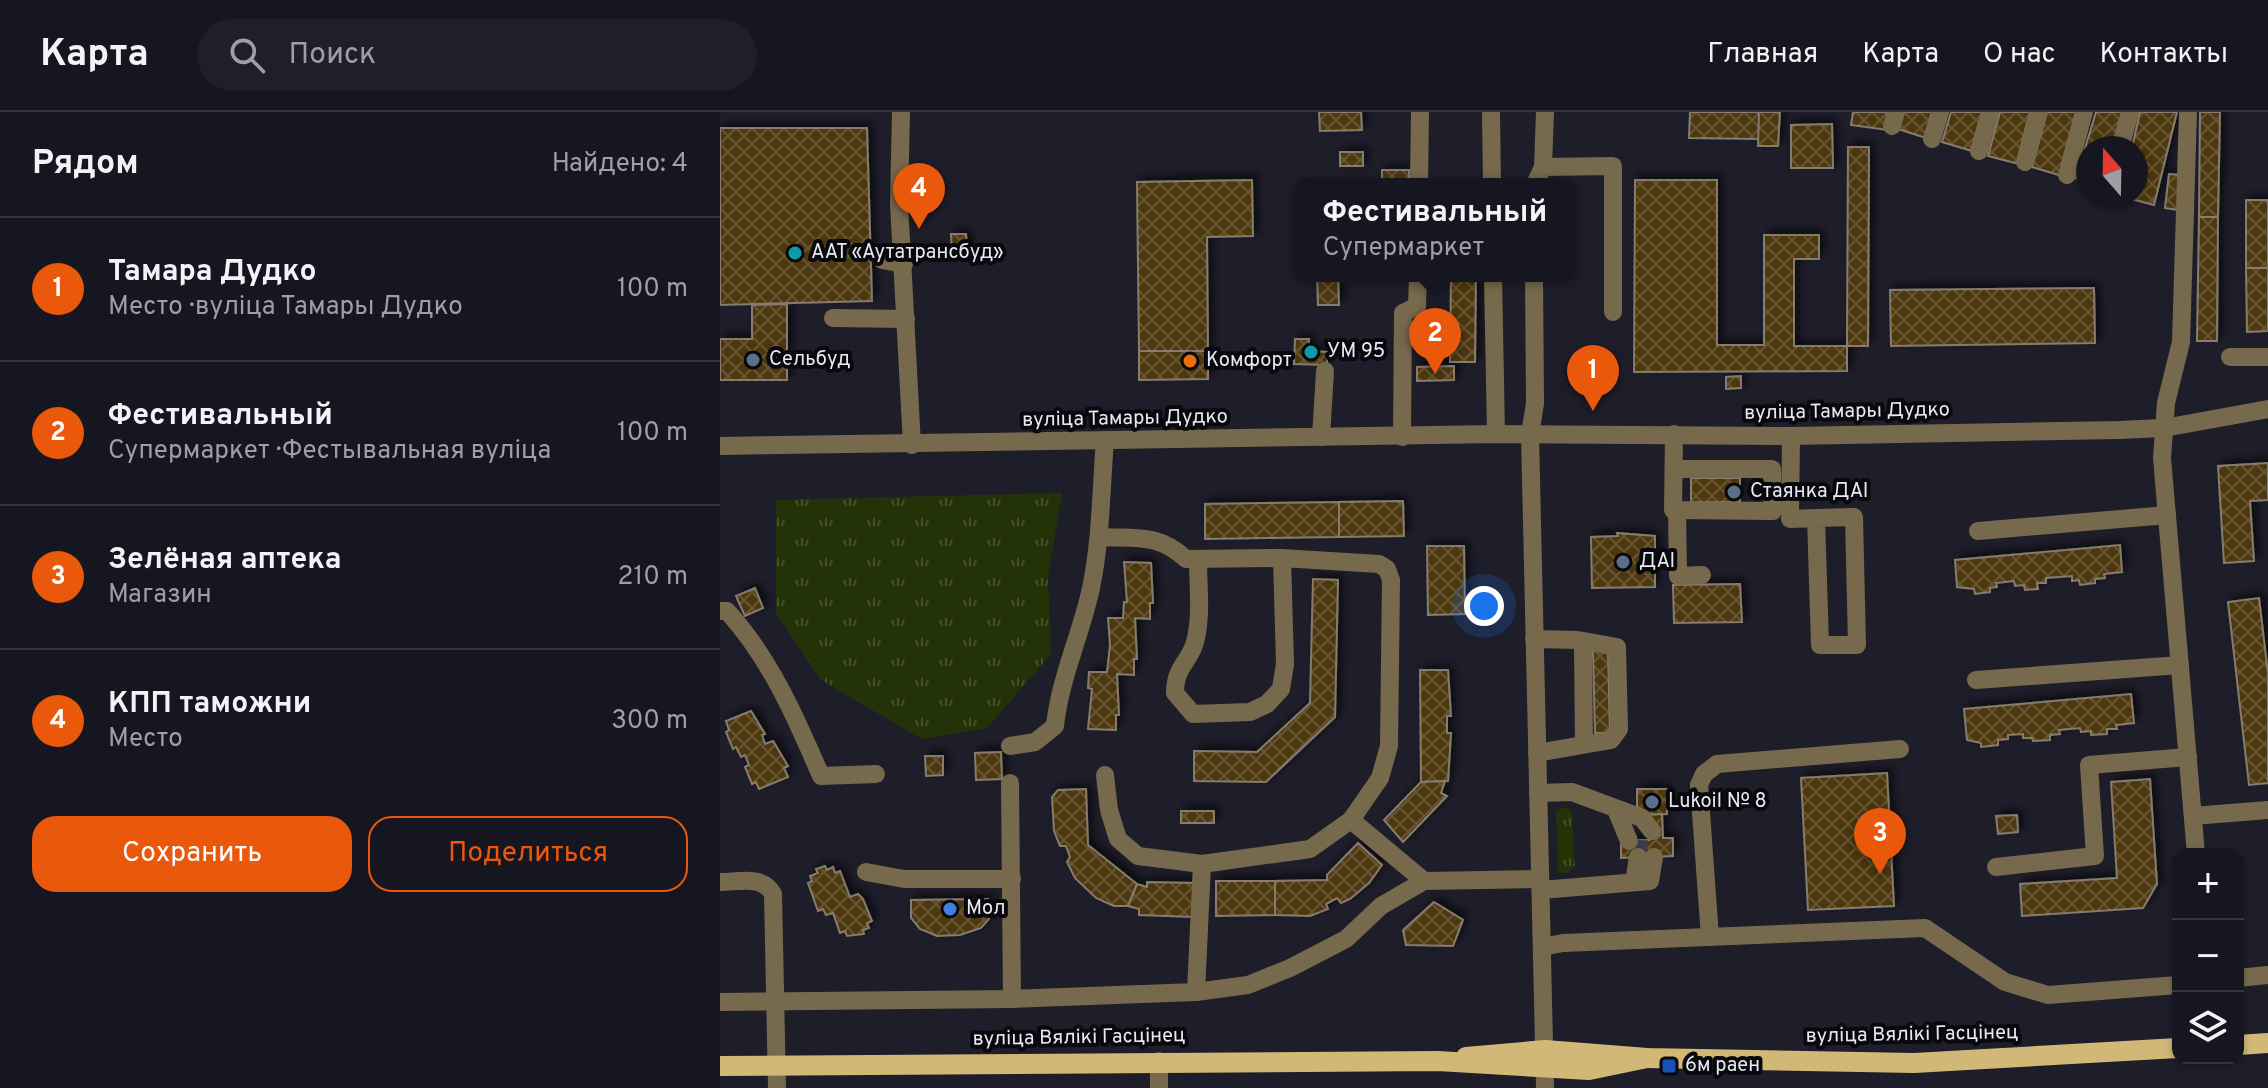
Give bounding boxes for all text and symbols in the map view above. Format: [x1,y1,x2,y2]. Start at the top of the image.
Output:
search box [197,19,757,91]
text: Карта [40,31,149,80]
icon: search [225,33,269,77]
text: Поиск [289,37,376,74]
text: Главная [1707,37,1818,73]
text: Карта [1862,37,1939,73]
text: О нас [1983,37,2056,73]
text: Контакты [2100,37,2228,73]
north arrow [2076,136,2148,208]
text: Рядом [32,143,139,186]
text: Найдено: 4 [552,148,688,181]
pin: 4 [893,163,945,229]
popup [1293,178,1577,282]
text: Фестивальный [1323,195,1547,232]
text: Супермаркет [1323,232,1484,265]
place label: ААТ «Аутатрансбуд» [811,240,1004,266]
marker: ААТ «Аутатрансбуд» [786,244,804,262]
text: Тамара Дудко [108,254,317,291]
text: 1 [53,273,63,306]
text: 100 m [617,273,688,306]
text: Место · вуліца Тамары Дудко [108,291,463,324]
pin: 2 [1409,308,1461,374]
place label: УМ 95 [1327,339,1385,365]
marker: УМ 95 [1302,343,1320,361]
pin: 1 [1567,345,1619,411]
place label: Сельбуд [769,347,850,373]
place label: Комфорт [1206,348,1292,374]
marker: Сельбуд [744,351,762,369]
marker: Комфорт [1181,352,1199,370]
street label: вуліца Тамары Дудко [1744,397,1950,427]
text: Фестивальный [108,398,333,435]
street label: вуліца Тамары Дудко [1022,404,1228,434]
text: 2 [50,417,66,450]
text: 100 m [617,417,688,450]
text: Супермаркет · Фестывальная вуліца [108,435,551,468]
place label: Стаянка ДАІ [1750,479,1869,505]
marker: Стаянка ДАІ [1725,483,1743,501]
text: Зелёная аптека [108,542,342,579]
place label: ДАІ [1639,549,1675,575]
marker: ДАІ [1614,553,1632,571]
text: 3 [50,561,66,594]
text: 210 m [618,561,688,594]
text: Магазин [108,579,212,612]
your location [1464,586,1504,626]
text: КПП таможни [108,686,311,723]
text: 4 [50,705,66,738]
text: 300 m [611,705,688,738]
text: Место [108,723,183,756]
place label: Lukoil № 8 [1668,789,1767,815]
marker: Lukoil № 8 [1643,793,1661,811]
pin: 3 [1854,808,1906,874]
button: Сохранить [32,816,352,892]
button: Поделиться [368,816,688,892]
map controls [2172,848,2244,1064]
button: + [2172,848,2244,920]
place label: Мол [966,896,1006,922]
marker: Мол [941,900,959,918]
button: − [2172,920,2244,992]
button: layers [2172,992,2244,1064]
street label: вуліца Вялікі Гасцінец [1805,1020,2019,1050]
street label: вуліца Вялікі Гасцінец [972,1023,1186,1053]
place label: 6м раен [1685,1053,1760,1079]
marker: 6м раен [1660,1057,1678,1075]

